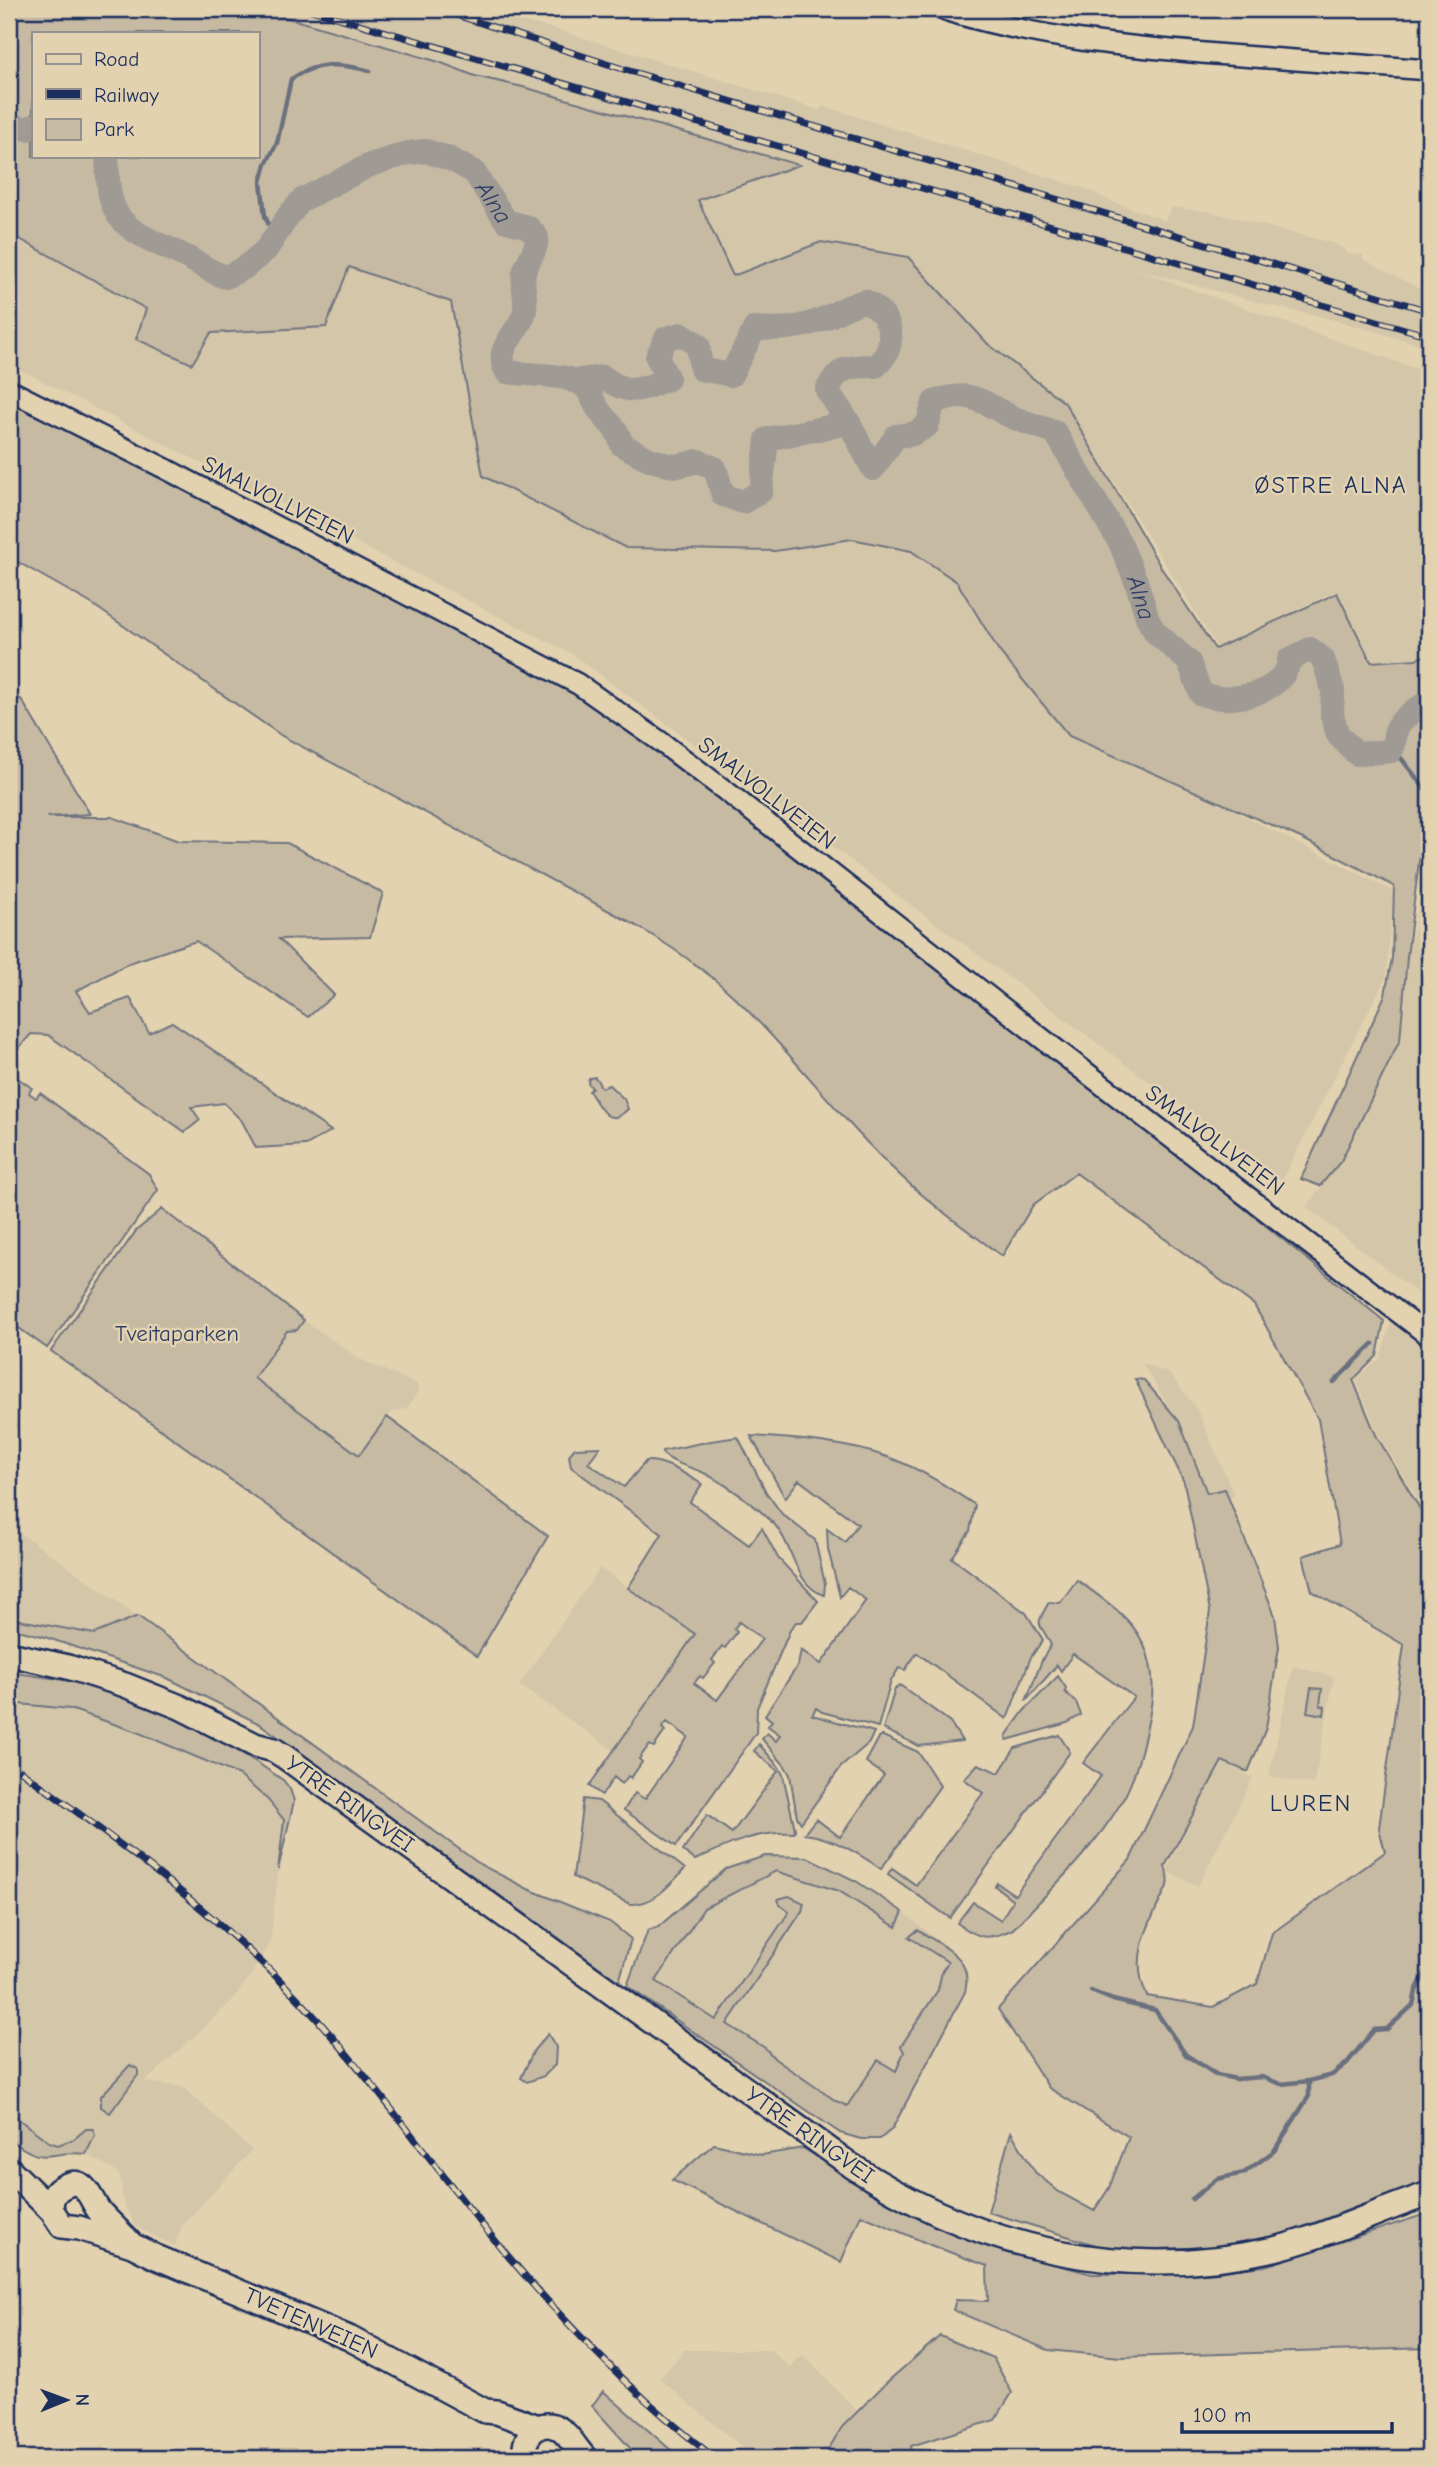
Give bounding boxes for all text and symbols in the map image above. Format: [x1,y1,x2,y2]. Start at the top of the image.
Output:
legend [32,32,259,158]
text: Road [94,47,139,71]
text: Railway [94,83,159,107]
text: Park [94,117,134,141]
water label: Alna [469,175,518,229]
street label: SMALVOLLVEIEN [197,450,359,550]
district label: ØSTRE ALNA [1254,471,1408,499]
water label: Alna [1121,571,1161,623]
street label: SMALVOLLVEIEN [693,731,841,855]
street label: SMALVOLLVEIEN [1140,1079,1290,1201]
park label: Tveitaparken [115,1320,239,1347]
street label: YTRE RINGVEI [281,1750,419,1858]
district label: LUREN [1270,1789,1352,1817]
street label: YTRE RINGVEI [741,2081,879,2189]
street label: TVETENVEIEN [240,2281,382,2365]
north arrow [32,2366,102,2436]
scale bar [1182,2390,1392,2434]
text: N [71,2393,93,2406]
text: 100 m [1193,2403,1251,2427]

